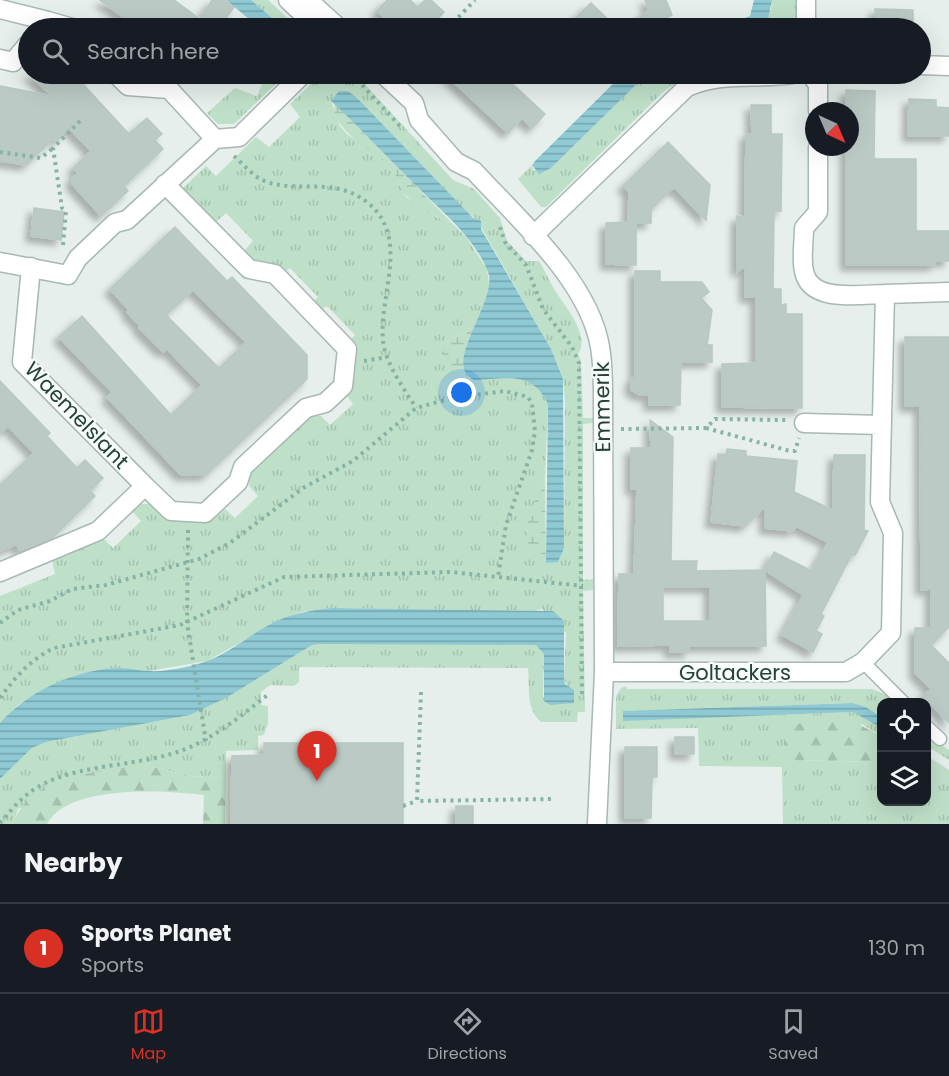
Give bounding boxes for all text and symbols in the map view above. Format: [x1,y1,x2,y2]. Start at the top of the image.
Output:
search box [18,18,931,84]
icon: search [39,35,72,68]
text: Search here [87,36,220,67]
north arrow [805,102,859,156]
street label: Waemelslant [18,355,136,475]
street label: Emmerik [587,361,617,453]
your location [447,378,476,407]
street label: Goltackers [679,658,791,687]
map controls [877,698,931,806]
button: locate [877,698,931,752]
pin: 1 [298,732,336,781]
button: layers [877,752,931,806]
text: Nearby [24,845,122,881]
text: Sports Planet [81,918,231,949]
text: 1 [40,934,47,962]
text: 130 m [868,934,925,962]
text: Sports [81,951,144,979]
tab: Map [131,1005,166,1066]
tab: Directions [428,1005,507,1066]
tab: Saved [768,1005,818,1066]

